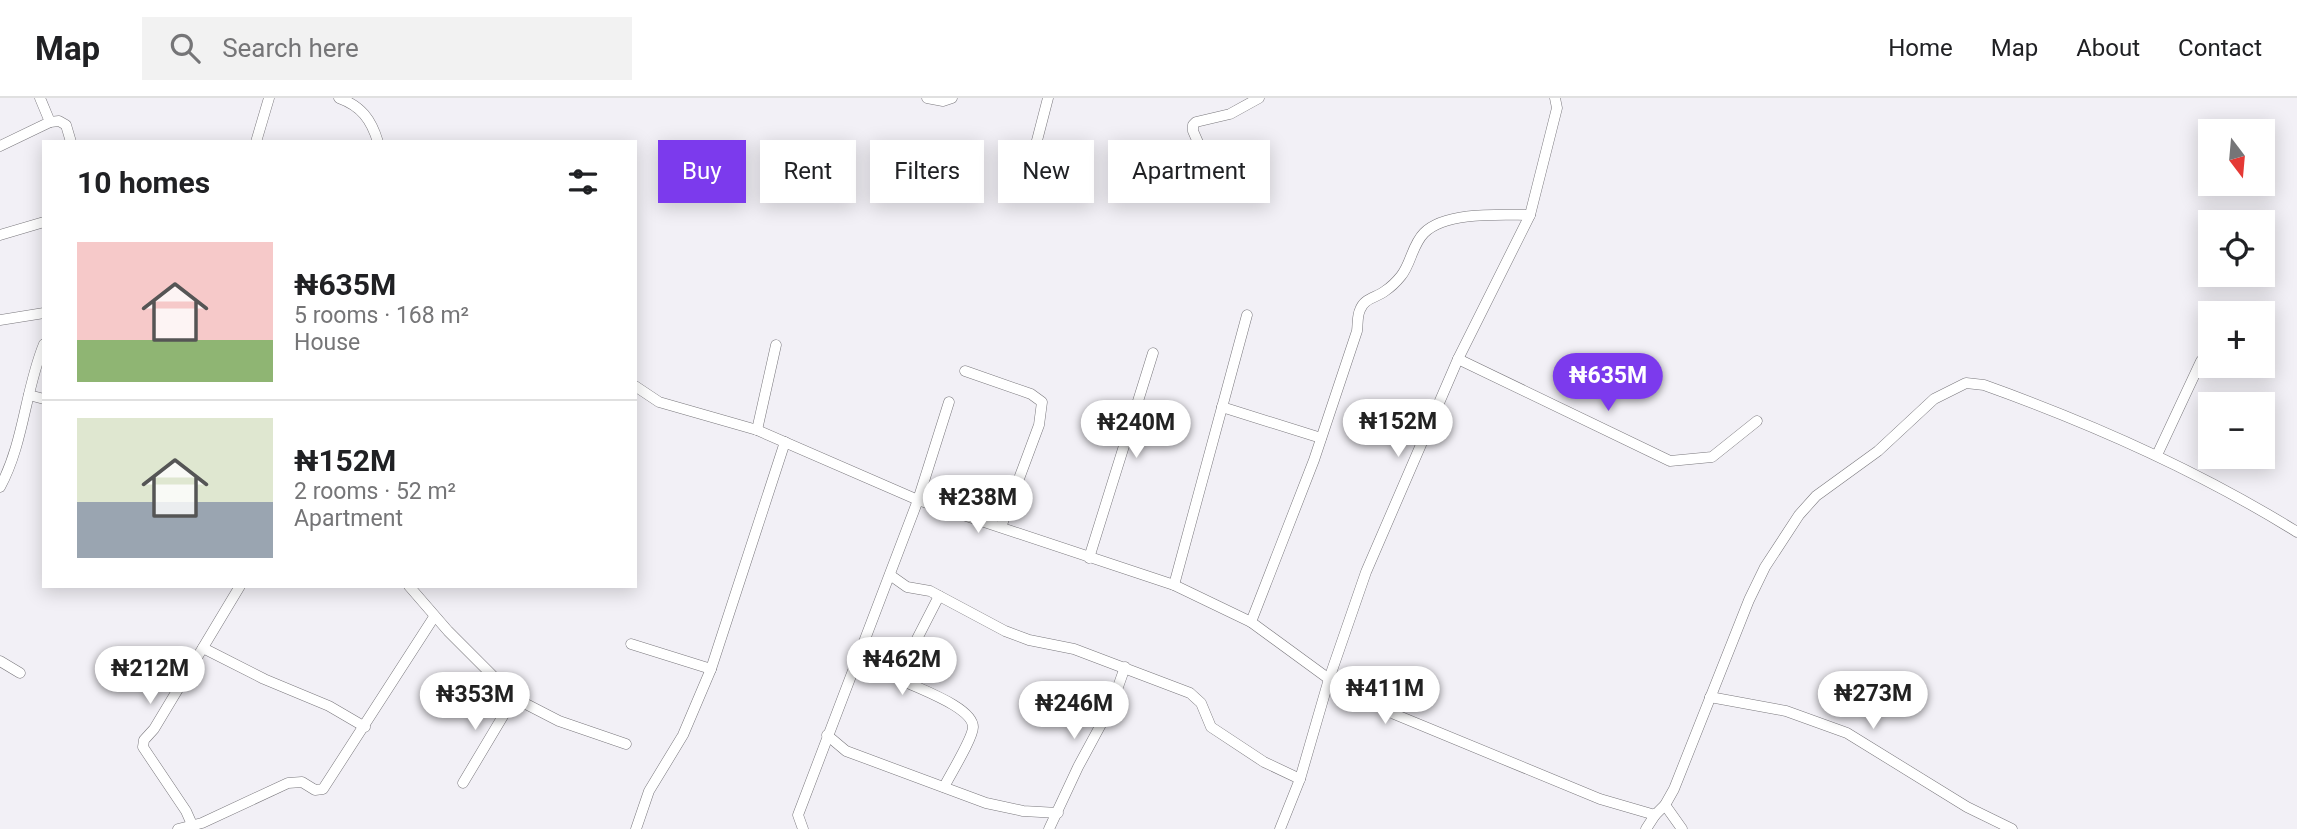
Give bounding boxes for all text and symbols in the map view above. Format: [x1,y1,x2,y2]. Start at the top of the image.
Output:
search box [142,17,632,80]
text: Map [35,29,100,68]
icon: search [166,29,204,67]
text: Search here [222,33,359,63]
text: Home [1888,34,1953,62]
text: Map [1991,34,2038,62]
text: About [2076,34,2140,62]
text: Contact [2178,34,2262,62]
north arrow [2198,119,2275,196]
map controls [2198,119,2275,469]
chip: Buy [658,140,746,203]
chip: Rent [760,140,856,203]
chip: Filters [870,140,984,203]
chip: New [998,140,1094,203]
chip: Apartment [1108,140,1270,203]
icon: filters [564,163,602,201]
text: 10 homes [77,165,210,200]
button: locate [2198,210,2275,287]
text: ₦635M [294,267,396,302]
icon: home [133,270,217,354]
button: + [2198,301,2275,378]
text: 5 rooms · 168 m² [294,302,469,329]
text: House [294,329,360,356]
pin: ₦635M [1559,354,1657,413]
text: ₦635M [1569,362,1647,389]
button: − [2198,392,2275,469]
pin: ₦240M [1087,400,1185,460]
pin: ₦152M [1349,400,1447,459]
text: ₦152M [1359,408,1437,435]
text: ₦240M [1097,409,1175,436]
text: ₦152M [294,443,396,478]
icon: home [133,446,217,530]
pin: ₦238M [929,476,1027,535]
text: 2 rooms · 52 m² [294,478,456,505]
text: ₦238M [939,484,1017,511]
text: Apartment [294,505,403,532]
pin: ₦462M [853,638,951,697]
pin: ₦212M [101,646,199,706]
text: ₦462M [863,646,941,673]
text: ₦212M [111,655,189,682]
pin: ₦411M [1336,666,1434,726]
pin: ₦353M [426,672,524,732]
pin: ₦273M [1824,672,1922,731]
text: ₦411M [1346,675,1424,702]
text: ₦273M [1834,680,1912,707]
text: ₦353M [436,681,514,708]
pin: ₦246M [1025,682,1123,741]
text: ₦246M [1035,690,1113,717]

